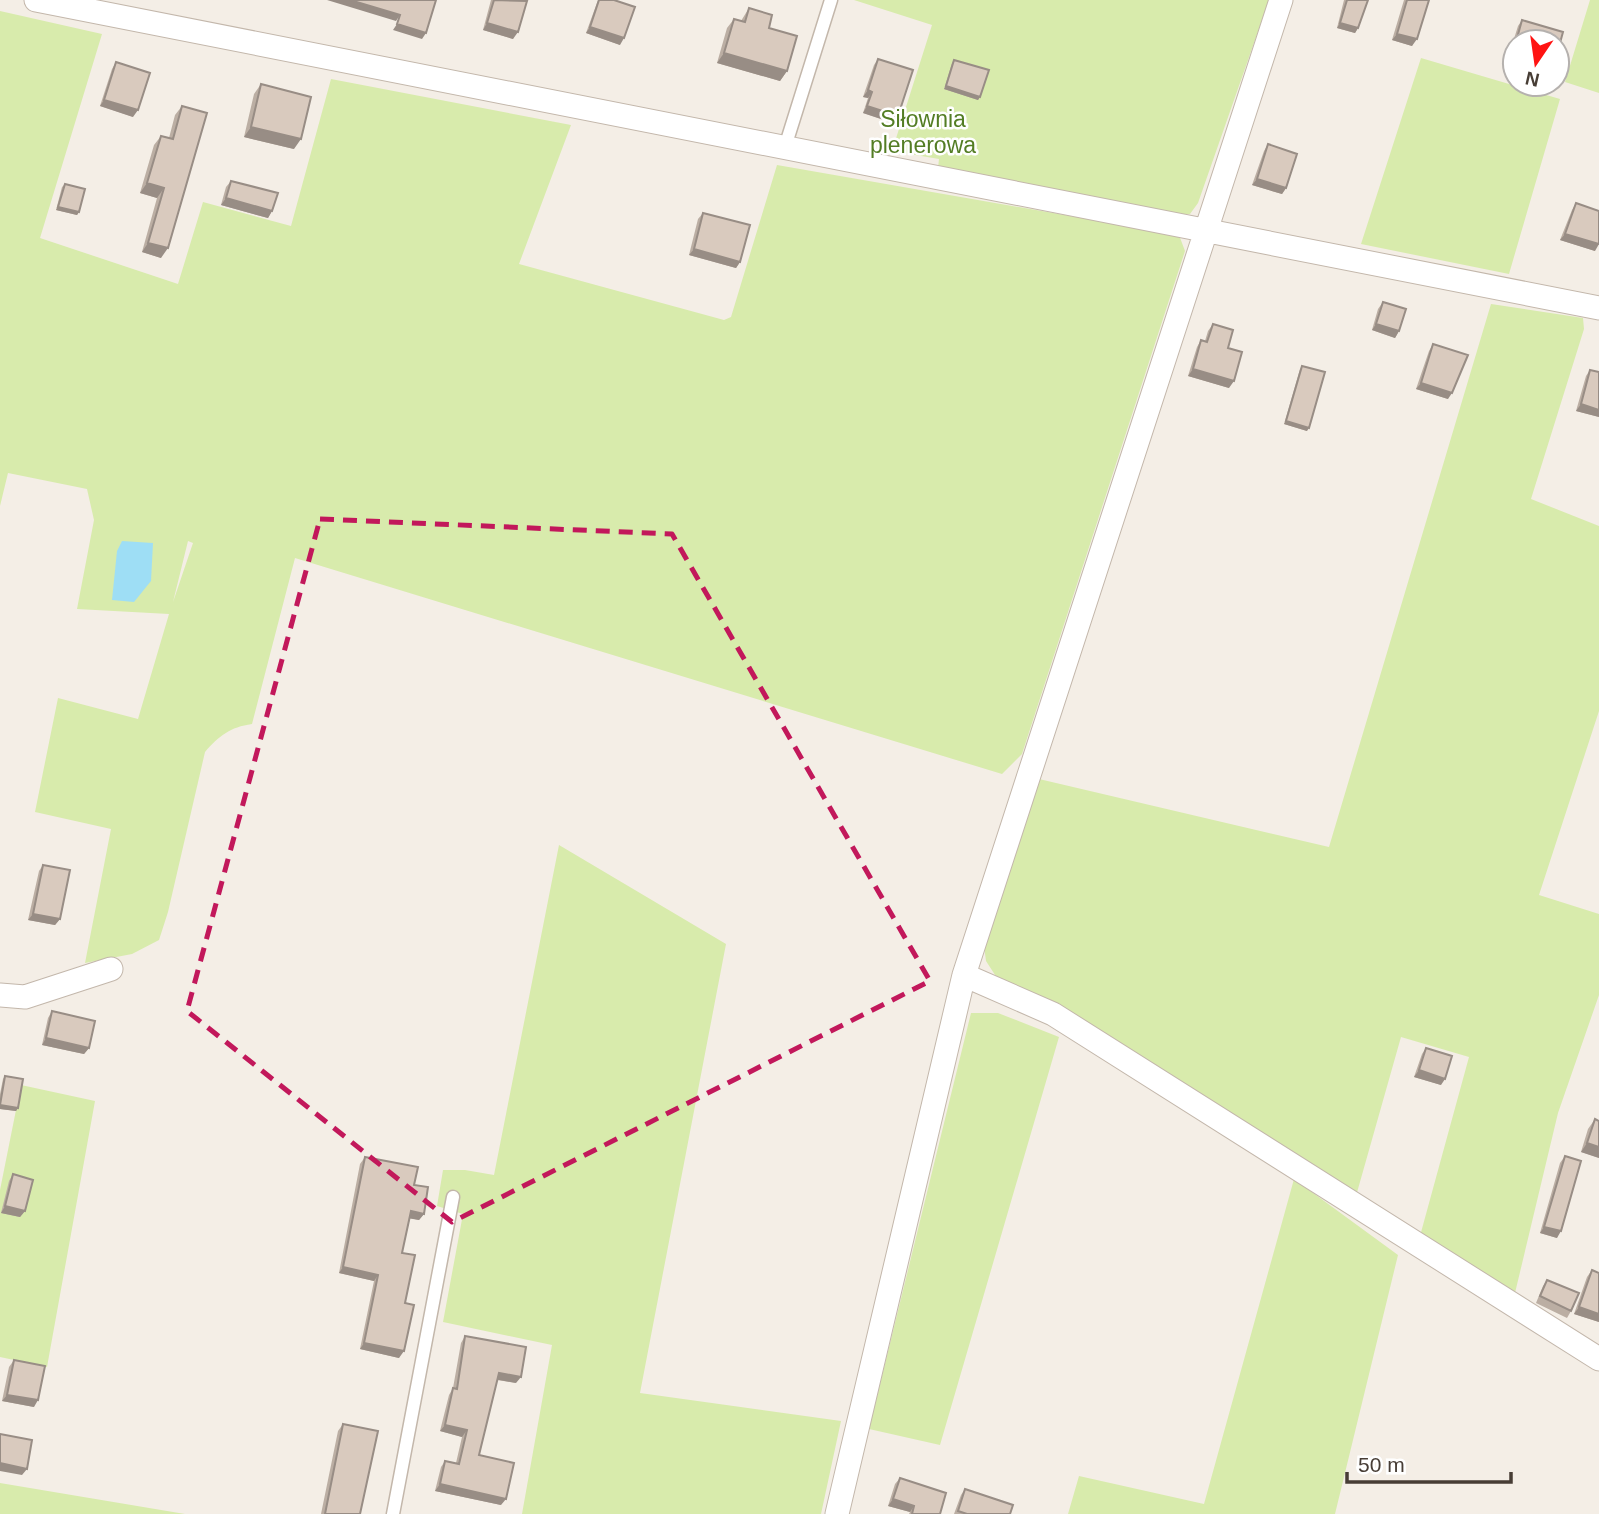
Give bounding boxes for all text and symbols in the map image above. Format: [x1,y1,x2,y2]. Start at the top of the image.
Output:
north arrow [1501,28,1571,98]
text: N [1523,67,1541,91]
park label: Siłownia plenerowa [870,106,976,158]
scale bar [1347,1440,1512,1484]
text: 50 m [1358,1453,1405,1476]

